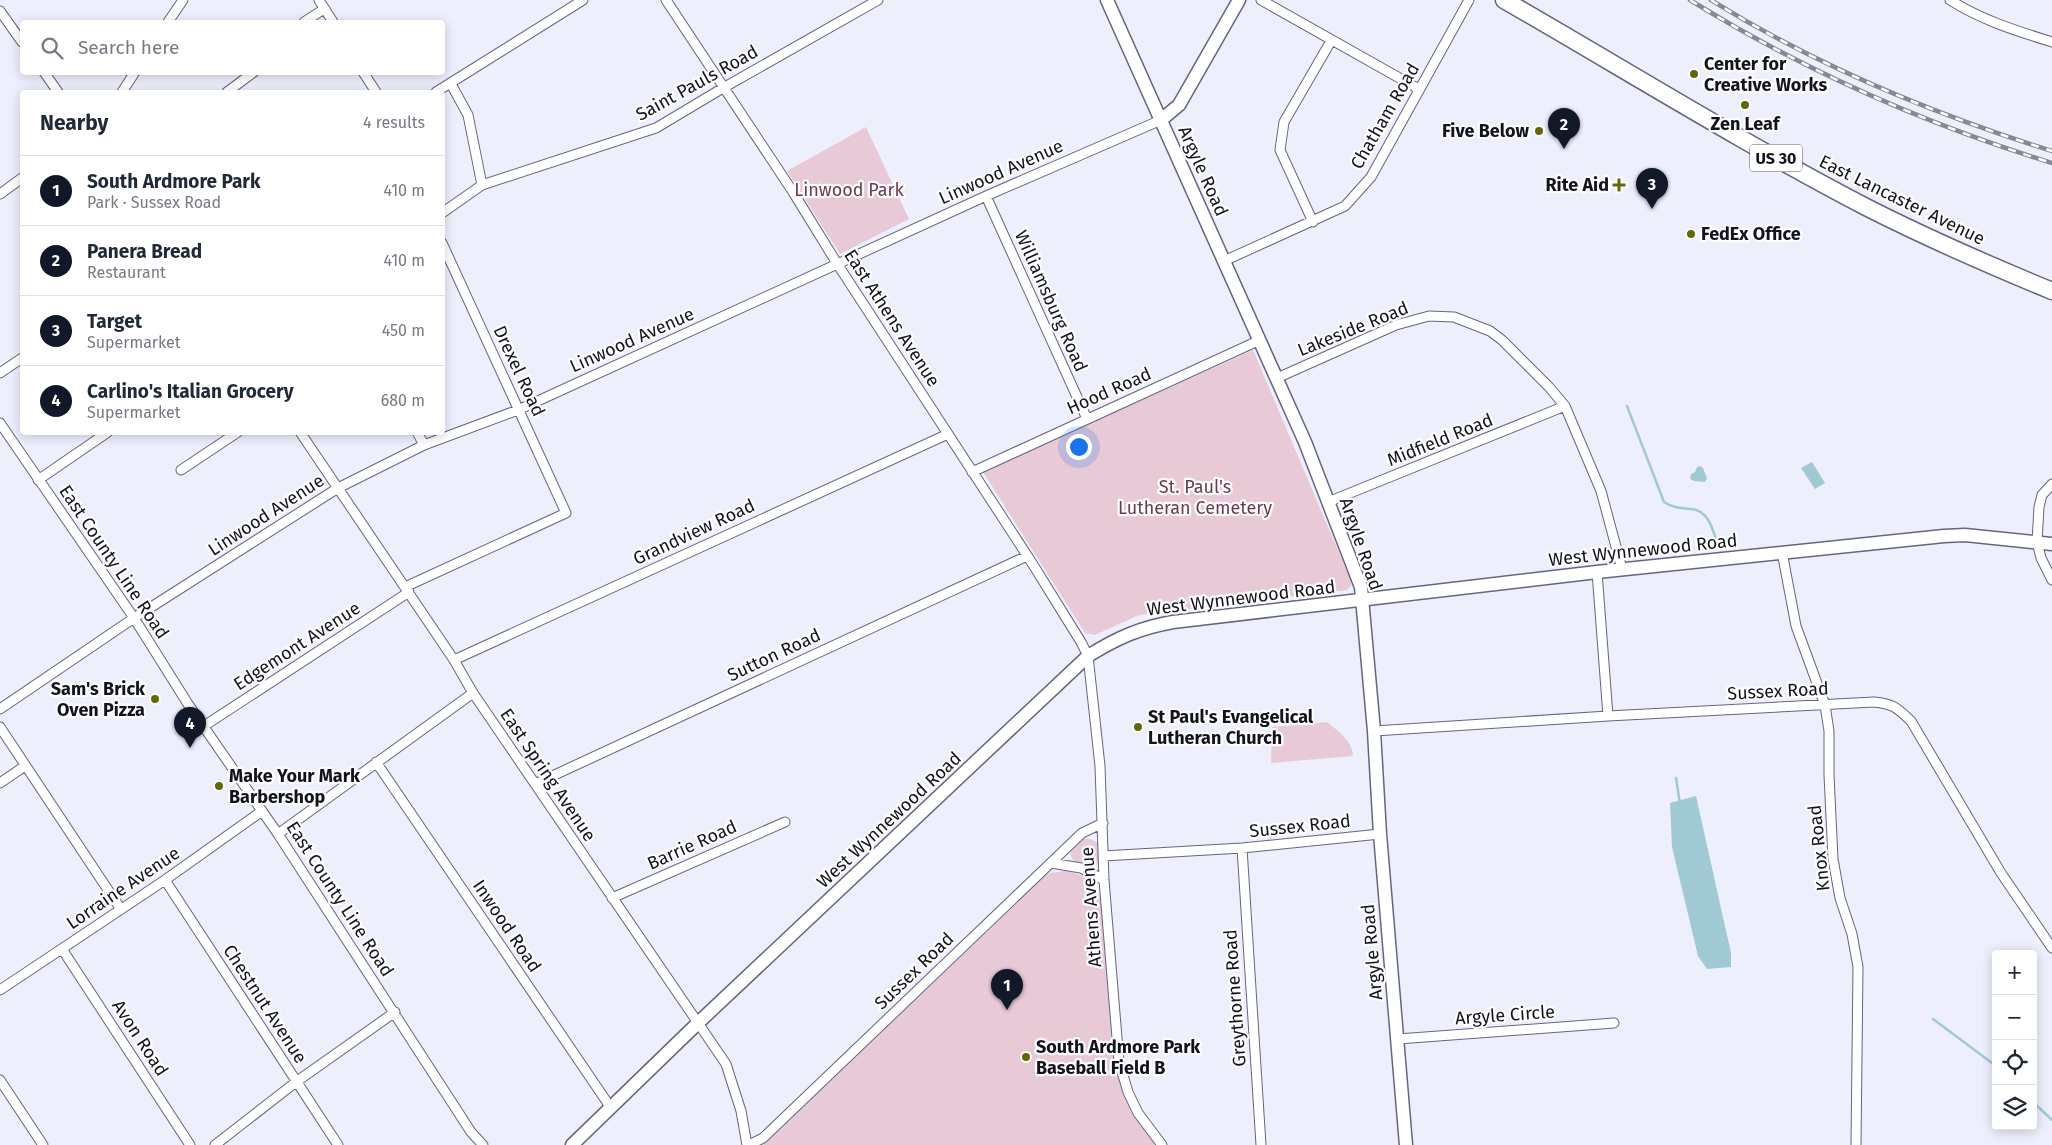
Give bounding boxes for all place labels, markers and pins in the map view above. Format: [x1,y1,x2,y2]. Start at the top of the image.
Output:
place label: Center for Creative Works [1704,53,1827,96]
marker: Center for Creative Works [1688,68,1700,80]
marker: Zen Leaf [1739,99,1751,111]
pin: 2 [1548,108,1580,149]
place label: Zen Leaf [1711,113,1781,135]
place label: Five Below [1442,120,1530,142]
marker: Five Below [1533,125,1545,137]
pin: 3 [1636,168,1668,209]
place label: Rite Aid [1545,174,1609,196]
marker: Rite Aid [1613,179,1625,191]
place label: FedEx Office [1701,223,1801,245]
marker: FedEx Office [1685,228,1697,240]
place label: Sam's Brick Oven Pizza [51,678,146,721]
marker: Sam's Brick Oven Pizza [149,693,161,705]
place label: St Paul's Evangelical Lutheran Church [1148,706,1314,749]
pin: 4 [174,707,206,748]
marker: St Paul's Evangelical Lutheran Church [1132,721,1144,733]
place label: Make Your Mark Barbershop [229,765,361,808]
marker: Make Your Mark Barbershop [213,780,225,792]
pin: 1 [991,969,1023,1010]
place label: South Ardmore Park Baseball Field B [1036,1036,1201,1079]
marker: South Ardmore Park Baseball Field B [1020,1051,1032,1063]

